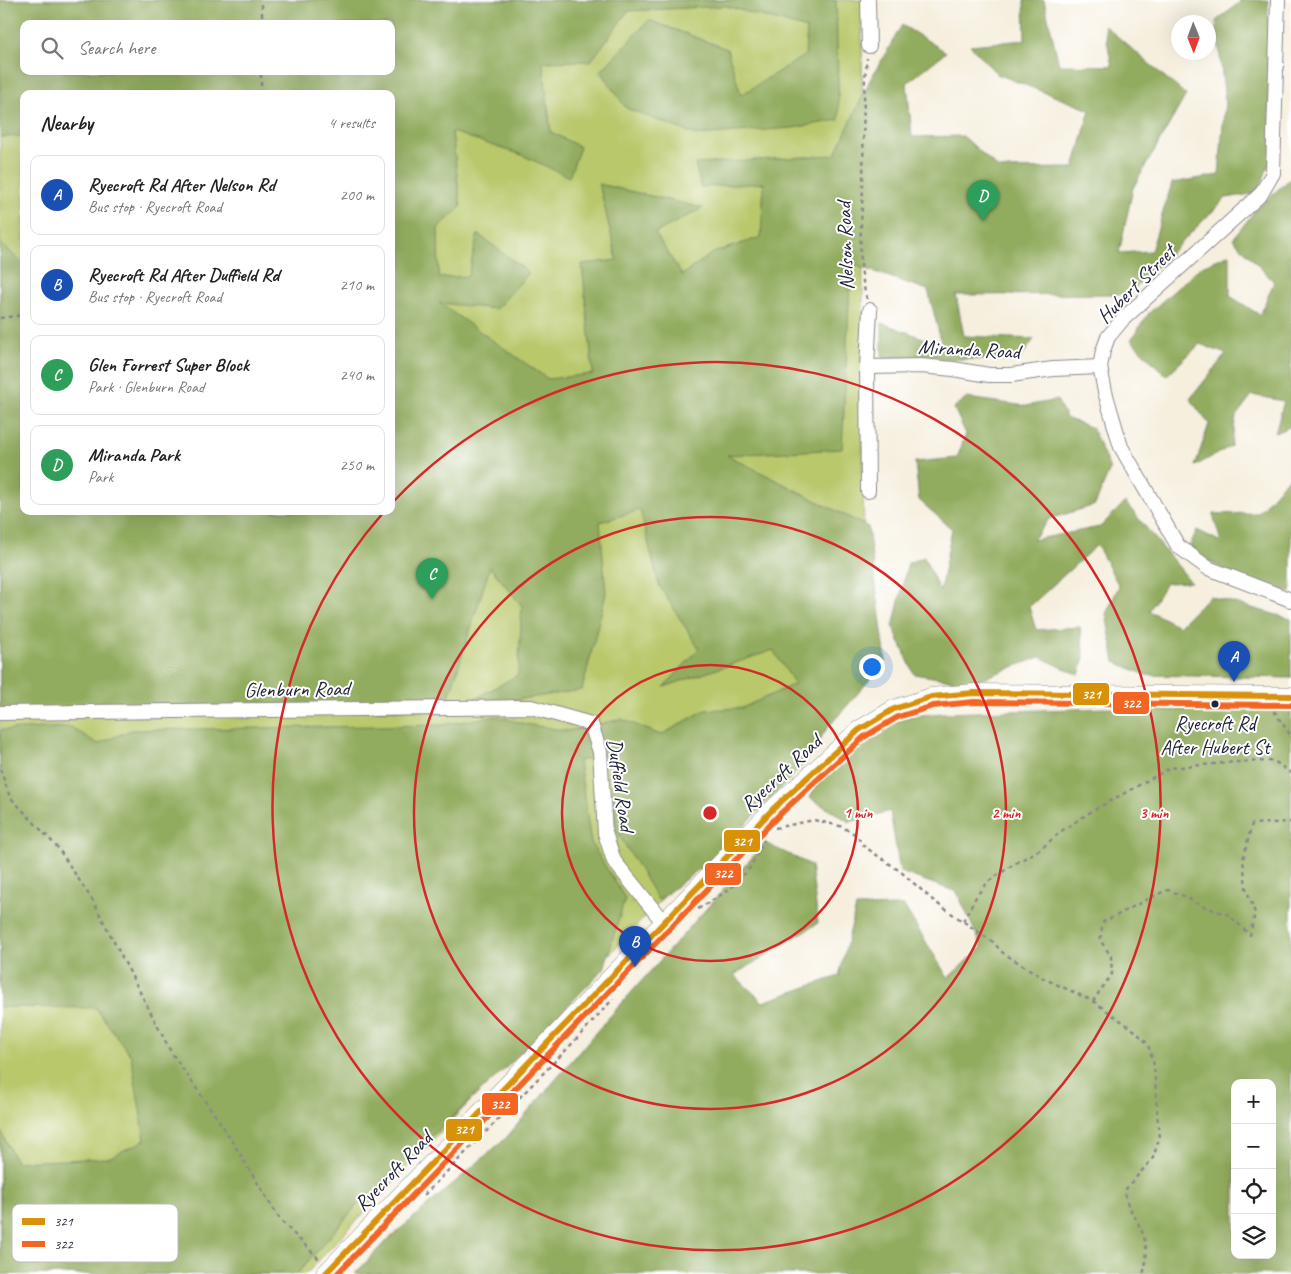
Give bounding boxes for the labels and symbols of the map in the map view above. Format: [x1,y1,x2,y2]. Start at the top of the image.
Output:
north arrow [1171,15,1216,60]
pin: D [967,180,999,221]
street label: Nelson Road [830,198,860,291]
street label: Hubert Street [1091,237,1183,329]
street label: Miranda Road [917,333,1024,365]
pin: C [416,558,448,599]
pin: A [1218,641,1250,682]
your location [859,654,885,680]
street label: Glenburn Road [244,675,353,703]
line badge: 321 [1072,682,1110,706]
text: 321 [1082,686,1102,703]
line badge: 322 [1112,691,1150,715]
text: 322 [1122,695,1142,712]
marker: Ryecroft Rd After Hubert St [1210,699,1220,709]
place label: Ryecroft Rd After Hubert St [1160,711,1272,760]
street label: Ryecroft Road [735,726,830,817]
street label: Duffield Road [602,737,641,836]
centre of rings [701,804,719,822]
text: 1 min [844,804,873,823]
text: 2 min [992,804,1021,823]
text: 3 min [1140,804,1169,823]
line badge: 321 [723,829,761,853]
text: 321 [733,833,753,850]
line badge: 322 [704,862,742,886]
text: 322 [714,865,734,882]
pin: B [619,926,651,967]
line badge: 322 [481,1092,519,1116]
text: 322 [491,1096,511,1113]
line badge: 321 [445,1118,483,1142]
text: 321 [455,1121,475,1138]
street label: Ryecroft Road [348,1123,440,1216]
legend [12,1204,178,1262]
text: 321 [54,1213,74,1230]
text: 322 [54,1236,75,1253]

